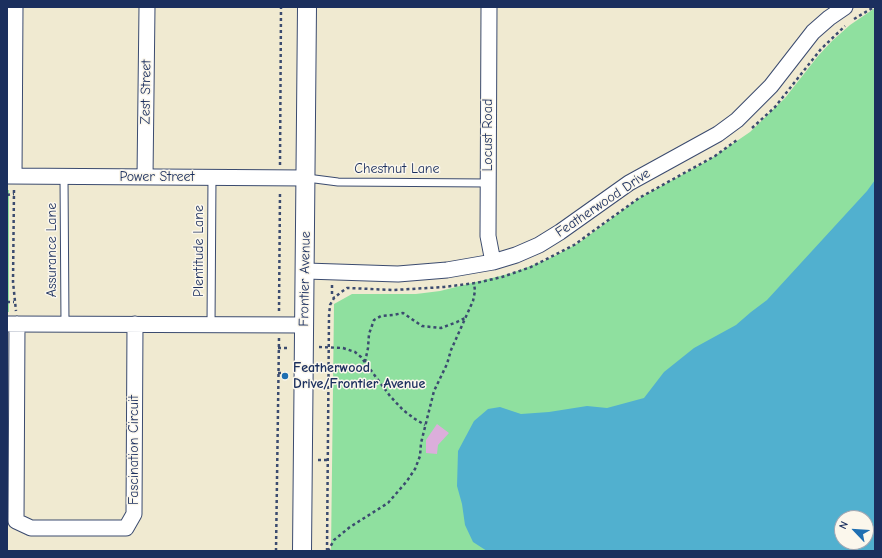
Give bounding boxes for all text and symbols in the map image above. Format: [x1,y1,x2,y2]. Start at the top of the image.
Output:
street label: Zest Street [137,59,155,125]
street label: Locust Road [480,99,496,171]
street label: Chestnut Lane [354,161,440,177]
street label: Featherwood Drive [552,165,654,241]
street label: Power Street [120,169,194,185]
street label: Assurance Lane [44,203,60,297]
street label: Plentitude Lane [191,205,207,297]
street label: Frontier Avenue [296,231,314,327]
place label: Featherwood Drive/Frontier Avenue [293,360,425,392]
marker: Featherwood Drive/Frontier Avenue [280,371,290,381]
street label: Fascination Circuit [126,395,142,505]
north arrow [834,510,874,550]
text: N [836,519,851,531]

